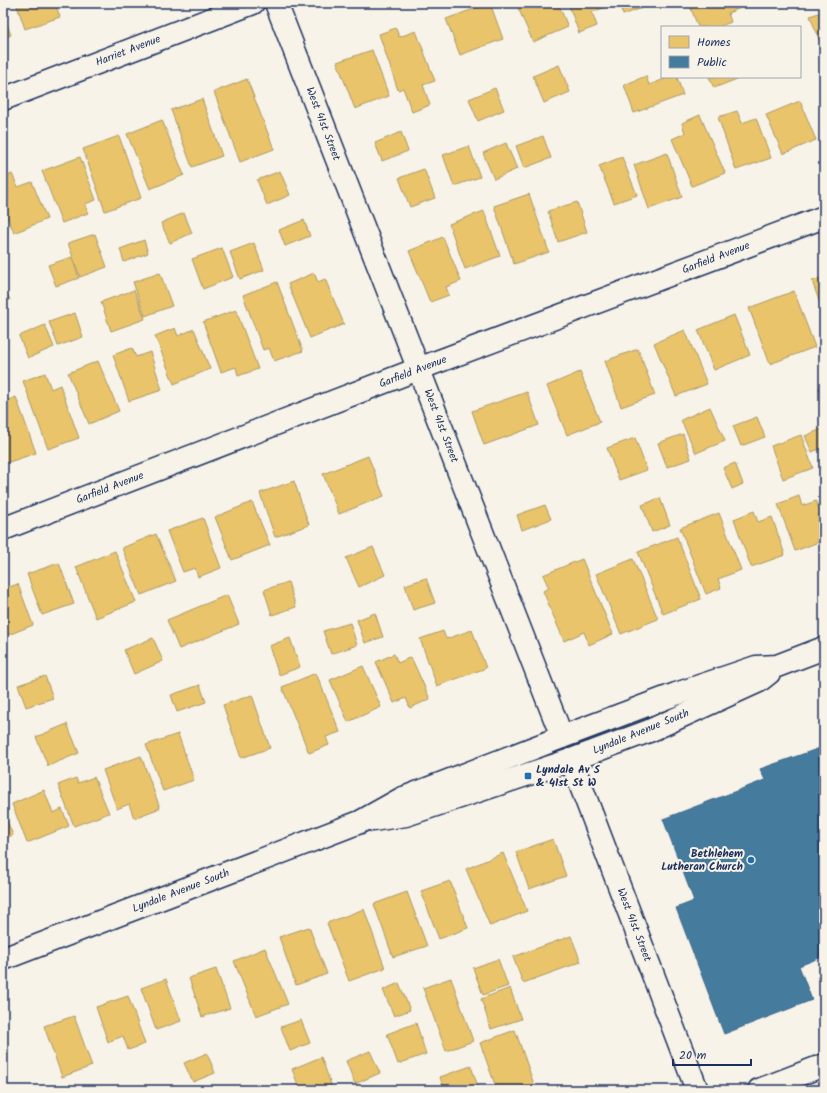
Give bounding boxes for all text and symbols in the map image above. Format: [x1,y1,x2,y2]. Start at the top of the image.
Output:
legend [661,26,801,78]
street label: Harriet Avenue [93,30,163,72]
text: Homes [697,33,731,52]
text: Public [697,53,727,72]
street label: West 41st Street [301,85,346,164]
street label: Garfield Avenue [680,237,753,279]
street label: Garfield Avenue [377,351,450,393]
street label: West 41st Street [419,387,464,466]
street label: Garfield Avenue [74,467,147,509]
street label: Lyndale Avenue South [590,704,692,760]
place label: Lyndale Av S & 41st St W [536,761,601,792]
marker: Lyndale Av S & 41st St W [523,771,533,781]
place label: Bethlehem Lutheran Church [661,845,743,876]
marker: Bethlehem Lutheran Church [746,855,756,865]
street label: Lyndale Avenue South [130,864,232,918]
street label: West 41st Street [612,886,657,965]
scale bar [673,1041,751,1067]
text: 20 m [679,1046,707,1065]

